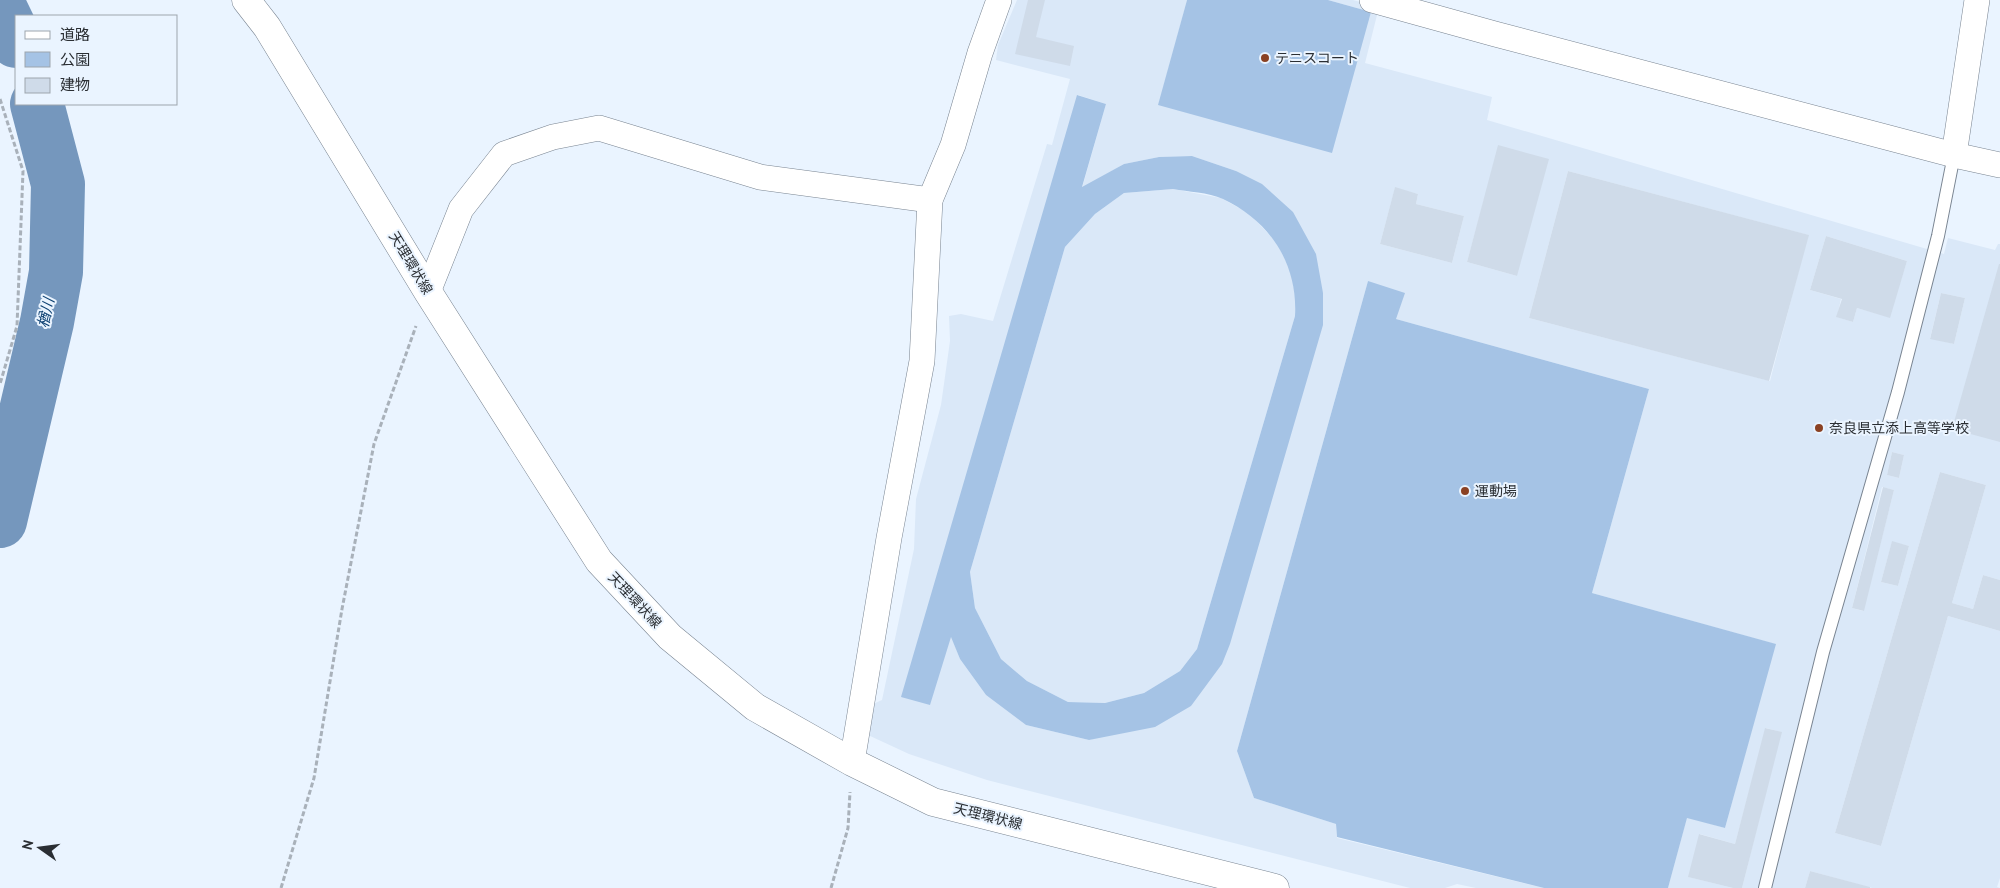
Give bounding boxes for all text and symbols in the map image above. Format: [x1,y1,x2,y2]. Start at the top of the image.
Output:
legend [15,15,178,105]
text: 道路 [60,25,90,44]
place label: テニスコート [1275,49,1359,67]
text: 公園 [60,50,90,69]
marker: テニスコート [1259,52,1271,64]
text: 建物 [60,75,90,94]
street label: 天理環状線 [385,228,437,298]
water label: 楢川 [33,294,59,330]
place label: 奈良県立添上高等学校 [1829,419,1969,437]
marker: 奈良県立添上高等学校 [1813,422,1825,434]
place label: 運動場 [1475,482,1517,500]
marker: 運動場 [1459,485,1471,497]
street label: 天理環状線 [605,568,665,632]
street label: 天理環状線 [952,799,1024,833]
north arrow [15,823,65,873]
text: N [18,838,37,851]

